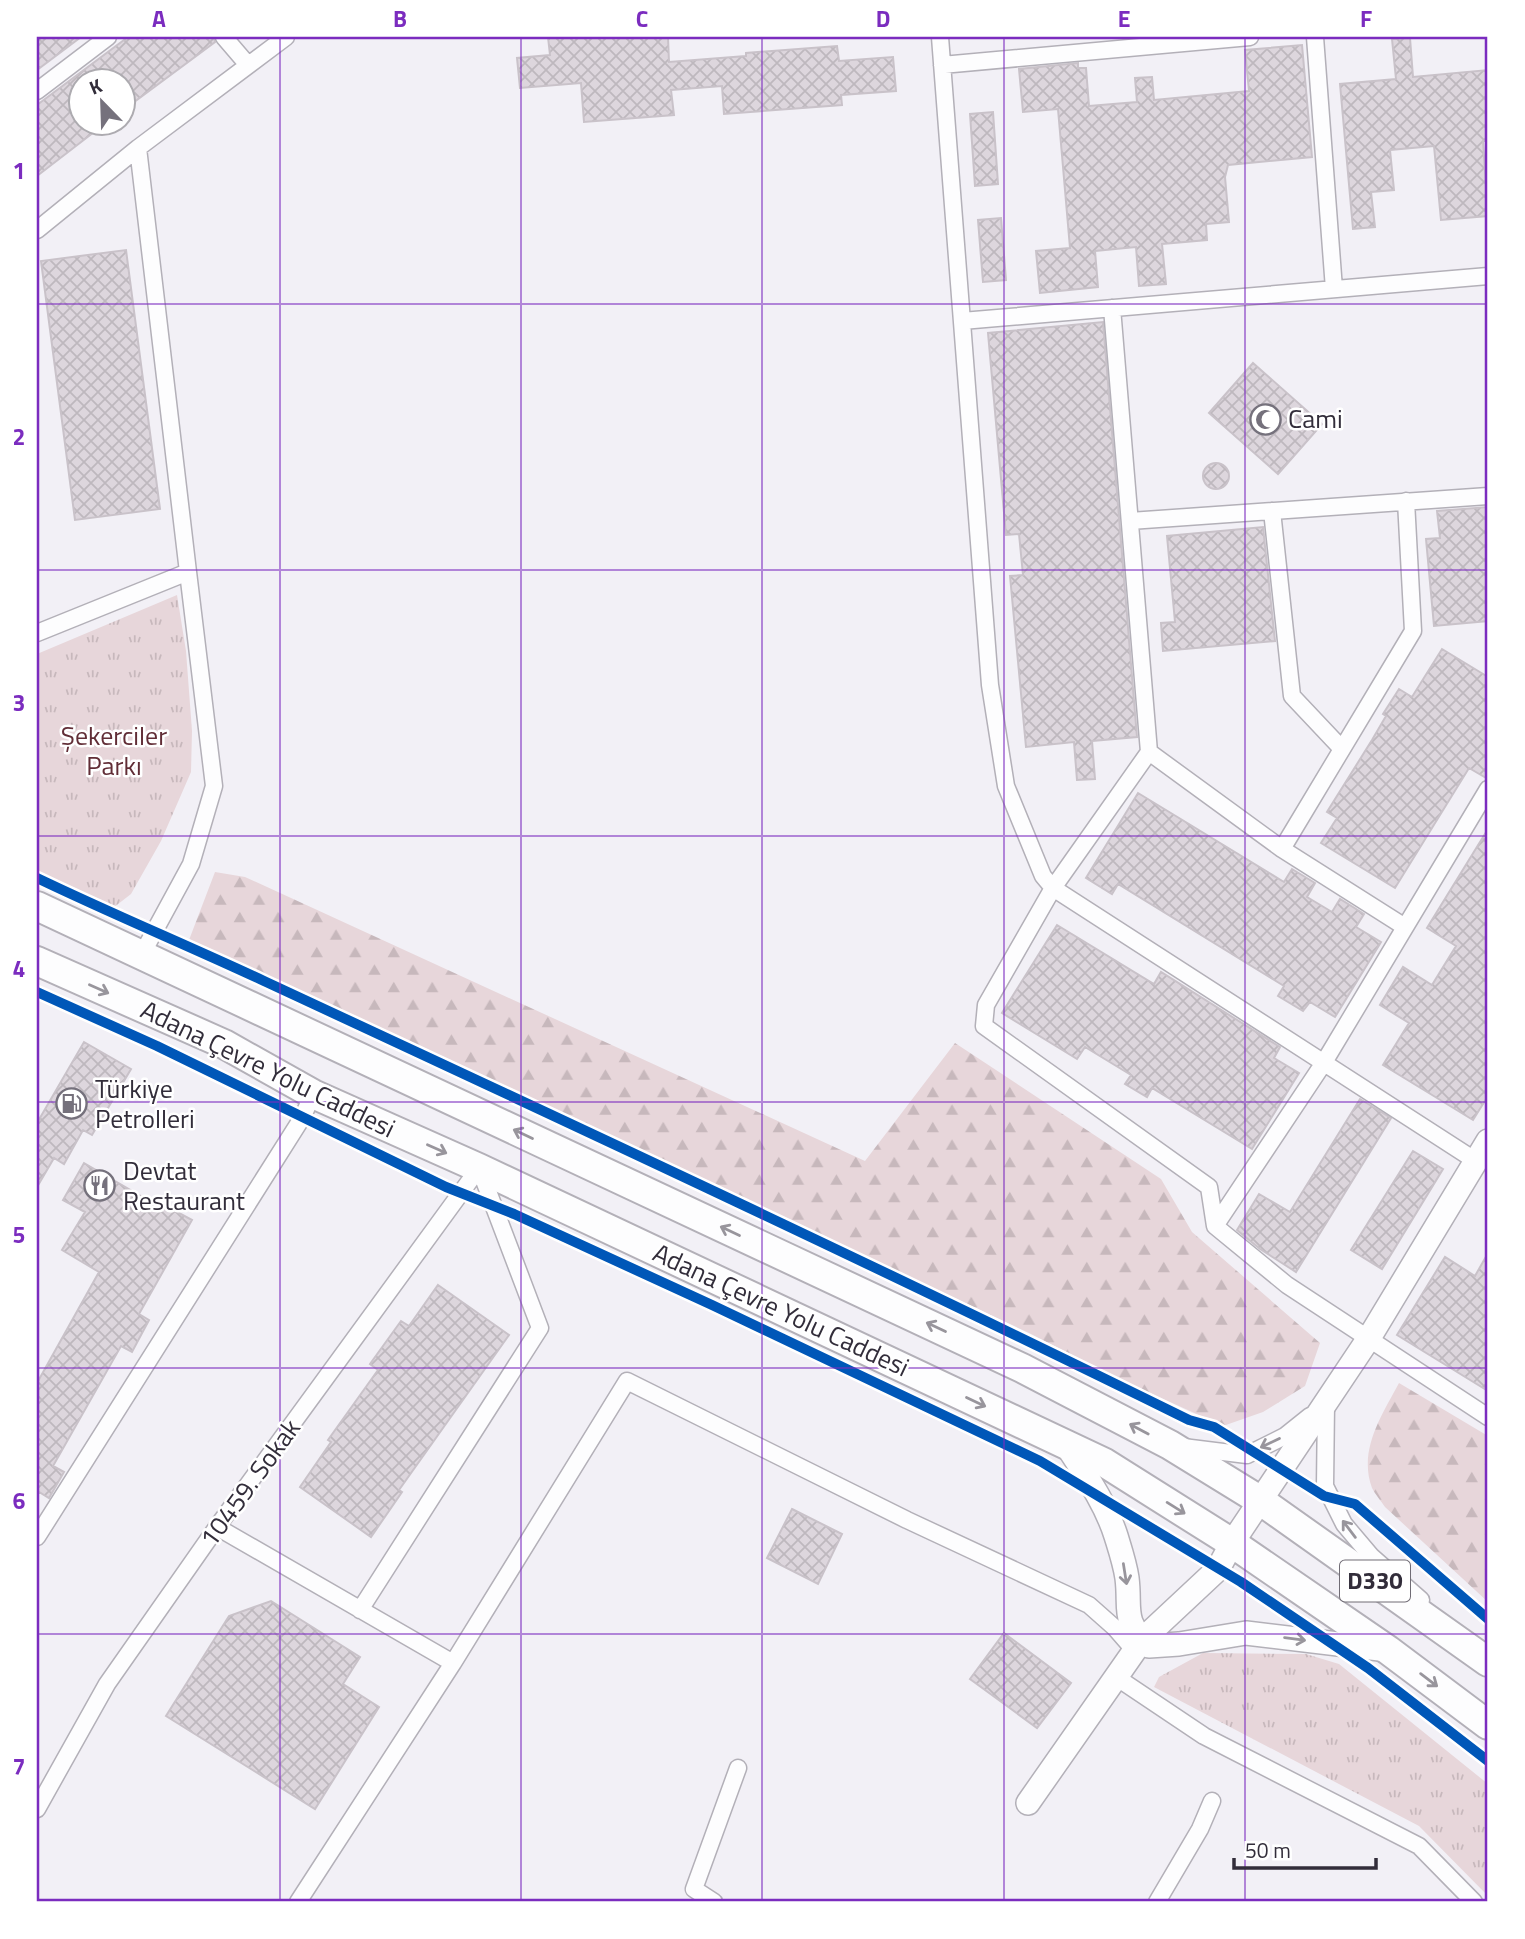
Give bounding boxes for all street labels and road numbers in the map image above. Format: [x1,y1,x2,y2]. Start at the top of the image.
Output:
street label: Adana Çevre Yolu Caddesi [134,990,402,1147]
street label: Adana Çevre Yolu Caddesi [647,1233,916,1386]
street label: 10459. Sokak [190,1411,309,1555]
road number: D330 [1340,1560,1410,1602]

